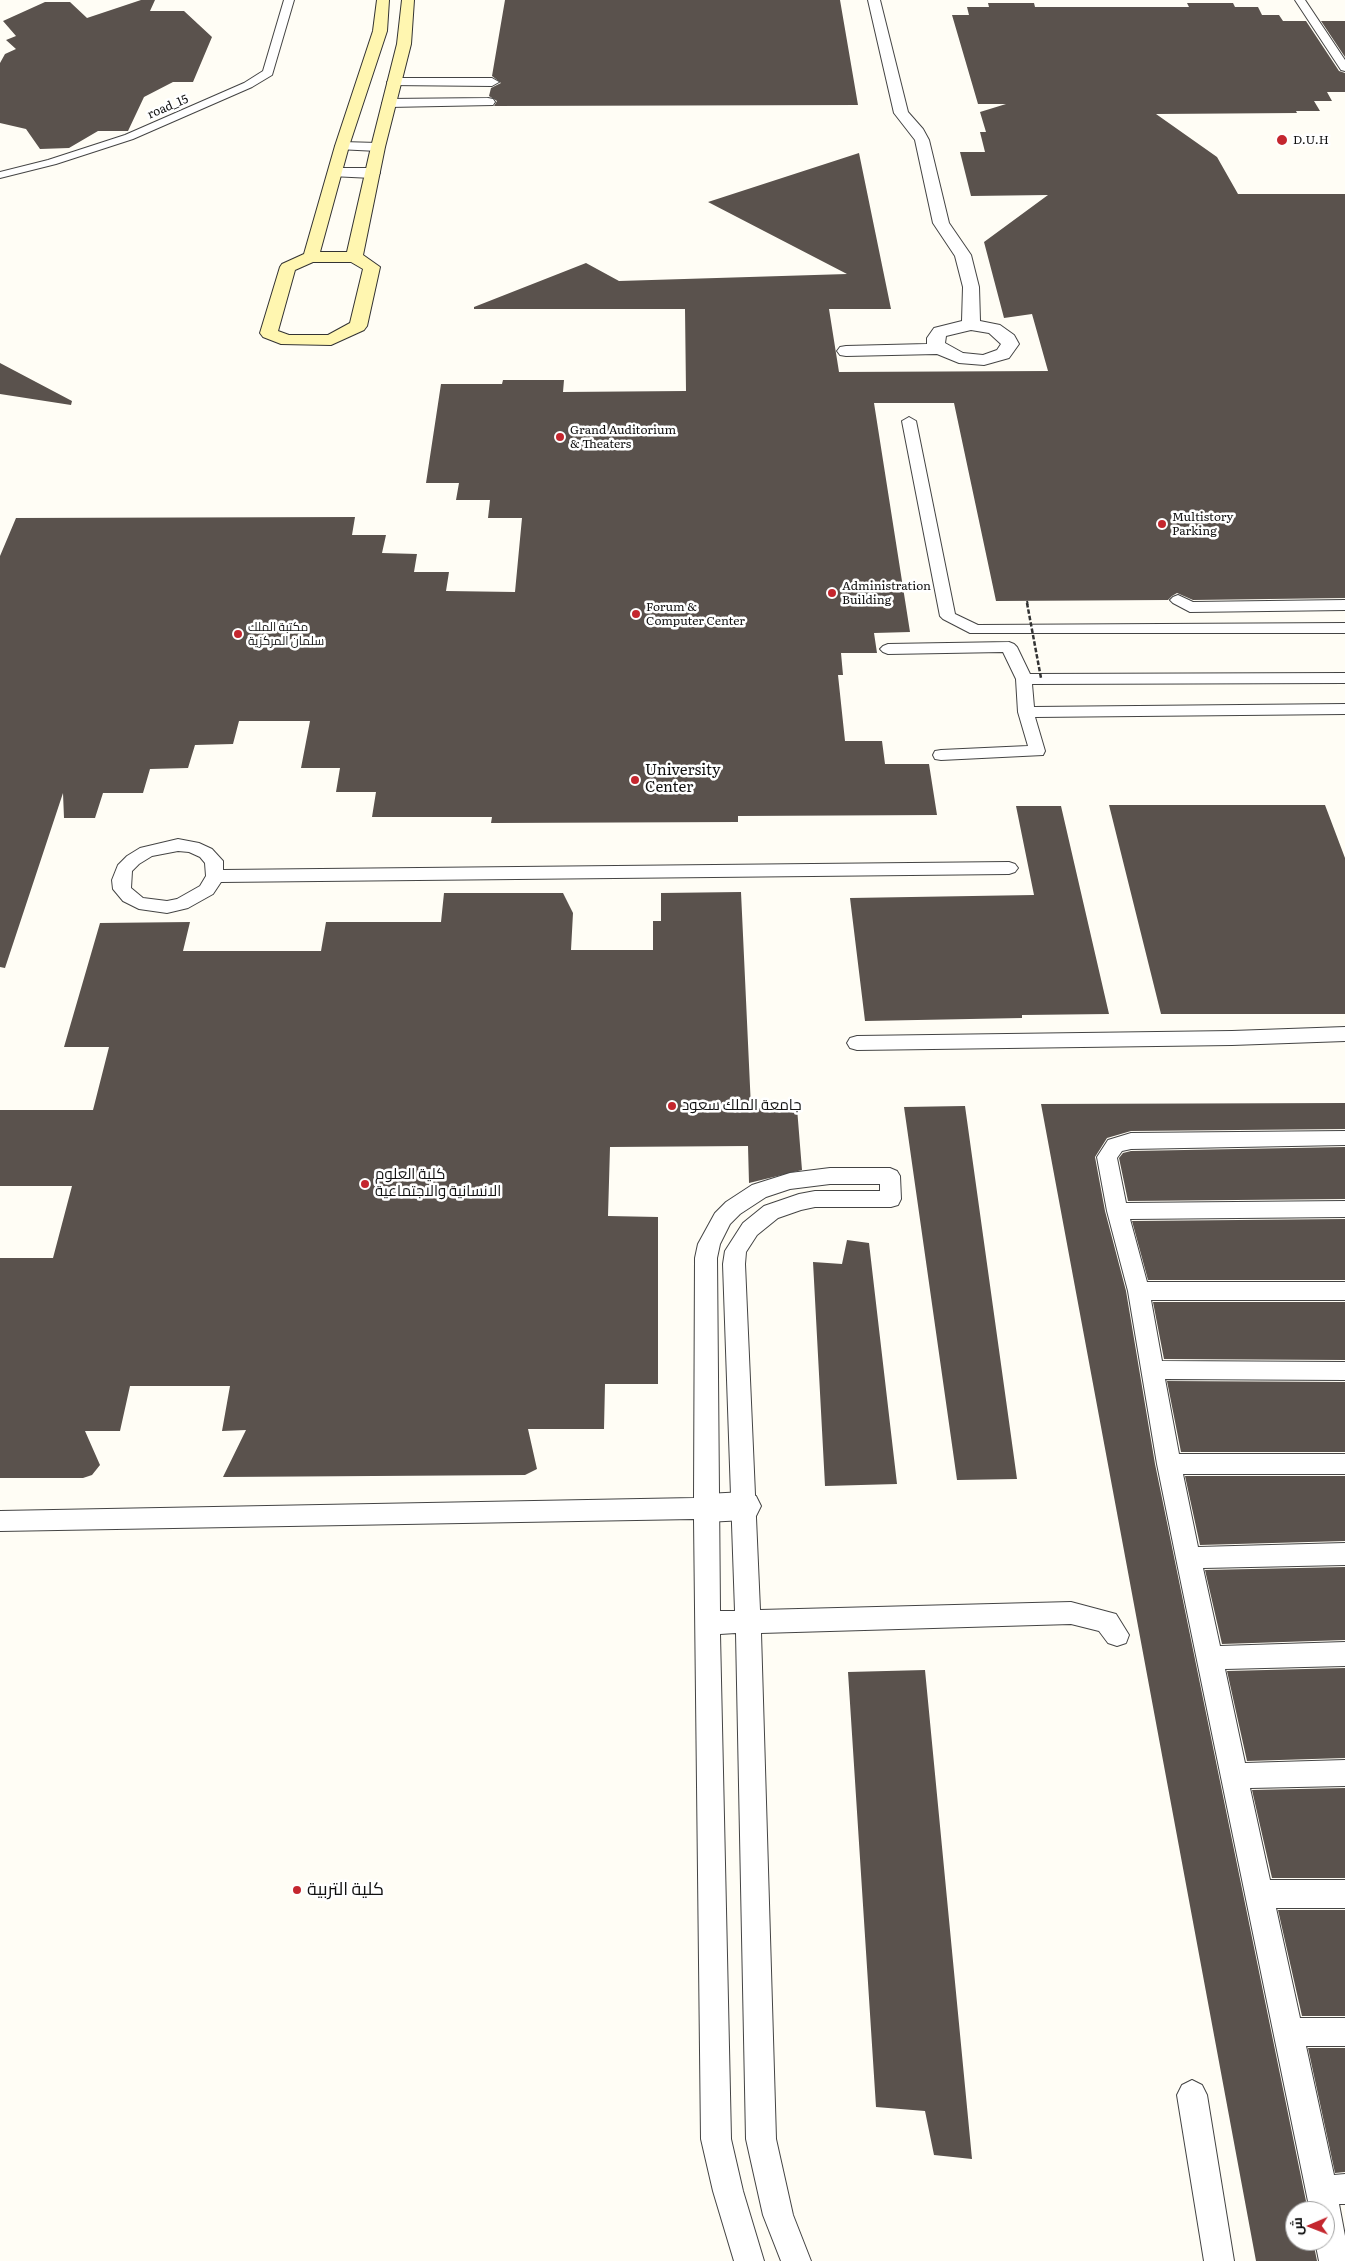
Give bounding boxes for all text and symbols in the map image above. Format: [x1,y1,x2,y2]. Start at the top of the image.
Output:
street label: road_15 [145,92,191,122]
marker: D.U.H [1275,133,1289,147]
place label: D.U.H [1293,133,1329,147]
place label: Grand Auditorium & Theaters [570,423,676,451]
marker: Grand Auditorium & Theaters [554,431,566,443]
place label: Multistory Parking [1172,510,1233,538]
marker: Multistory Parking [1156,518,1168,530]
place label: Administration Building [842,579,931,607]
marker: Administration Building [826,587,838,599]
place label: Forum & Computer Center [646,600,745,628]
marker: Forum & Computer Center [630,608,642,620]
place label: مكتبة الملك سلمان المركزية [248,620,324,648]
marker: مكتبة الملك سلمان المركزية [232,628,244,640]
place label: University Center [645,762,721,797]
marker: University Center [629,774,641,786]
place label: جامعة الملك سعود [682,1097,802,1115]
marker: جامعة الملك سعود [666,1100,678,1112]
place label: كلية العلوم الانسانية والاجتماعية [375,1166,501,1201]
marker: كلية العلوم الانسانية والاجتماعية [359,1178,371,1190]
place label: كلية التربية [307,1879,384,1901]
marker: كلية التربية [291,1884,303,1896]
north arrow [1285,2201,1335,2251]
text: ش [1286,2217,1306,2235]

